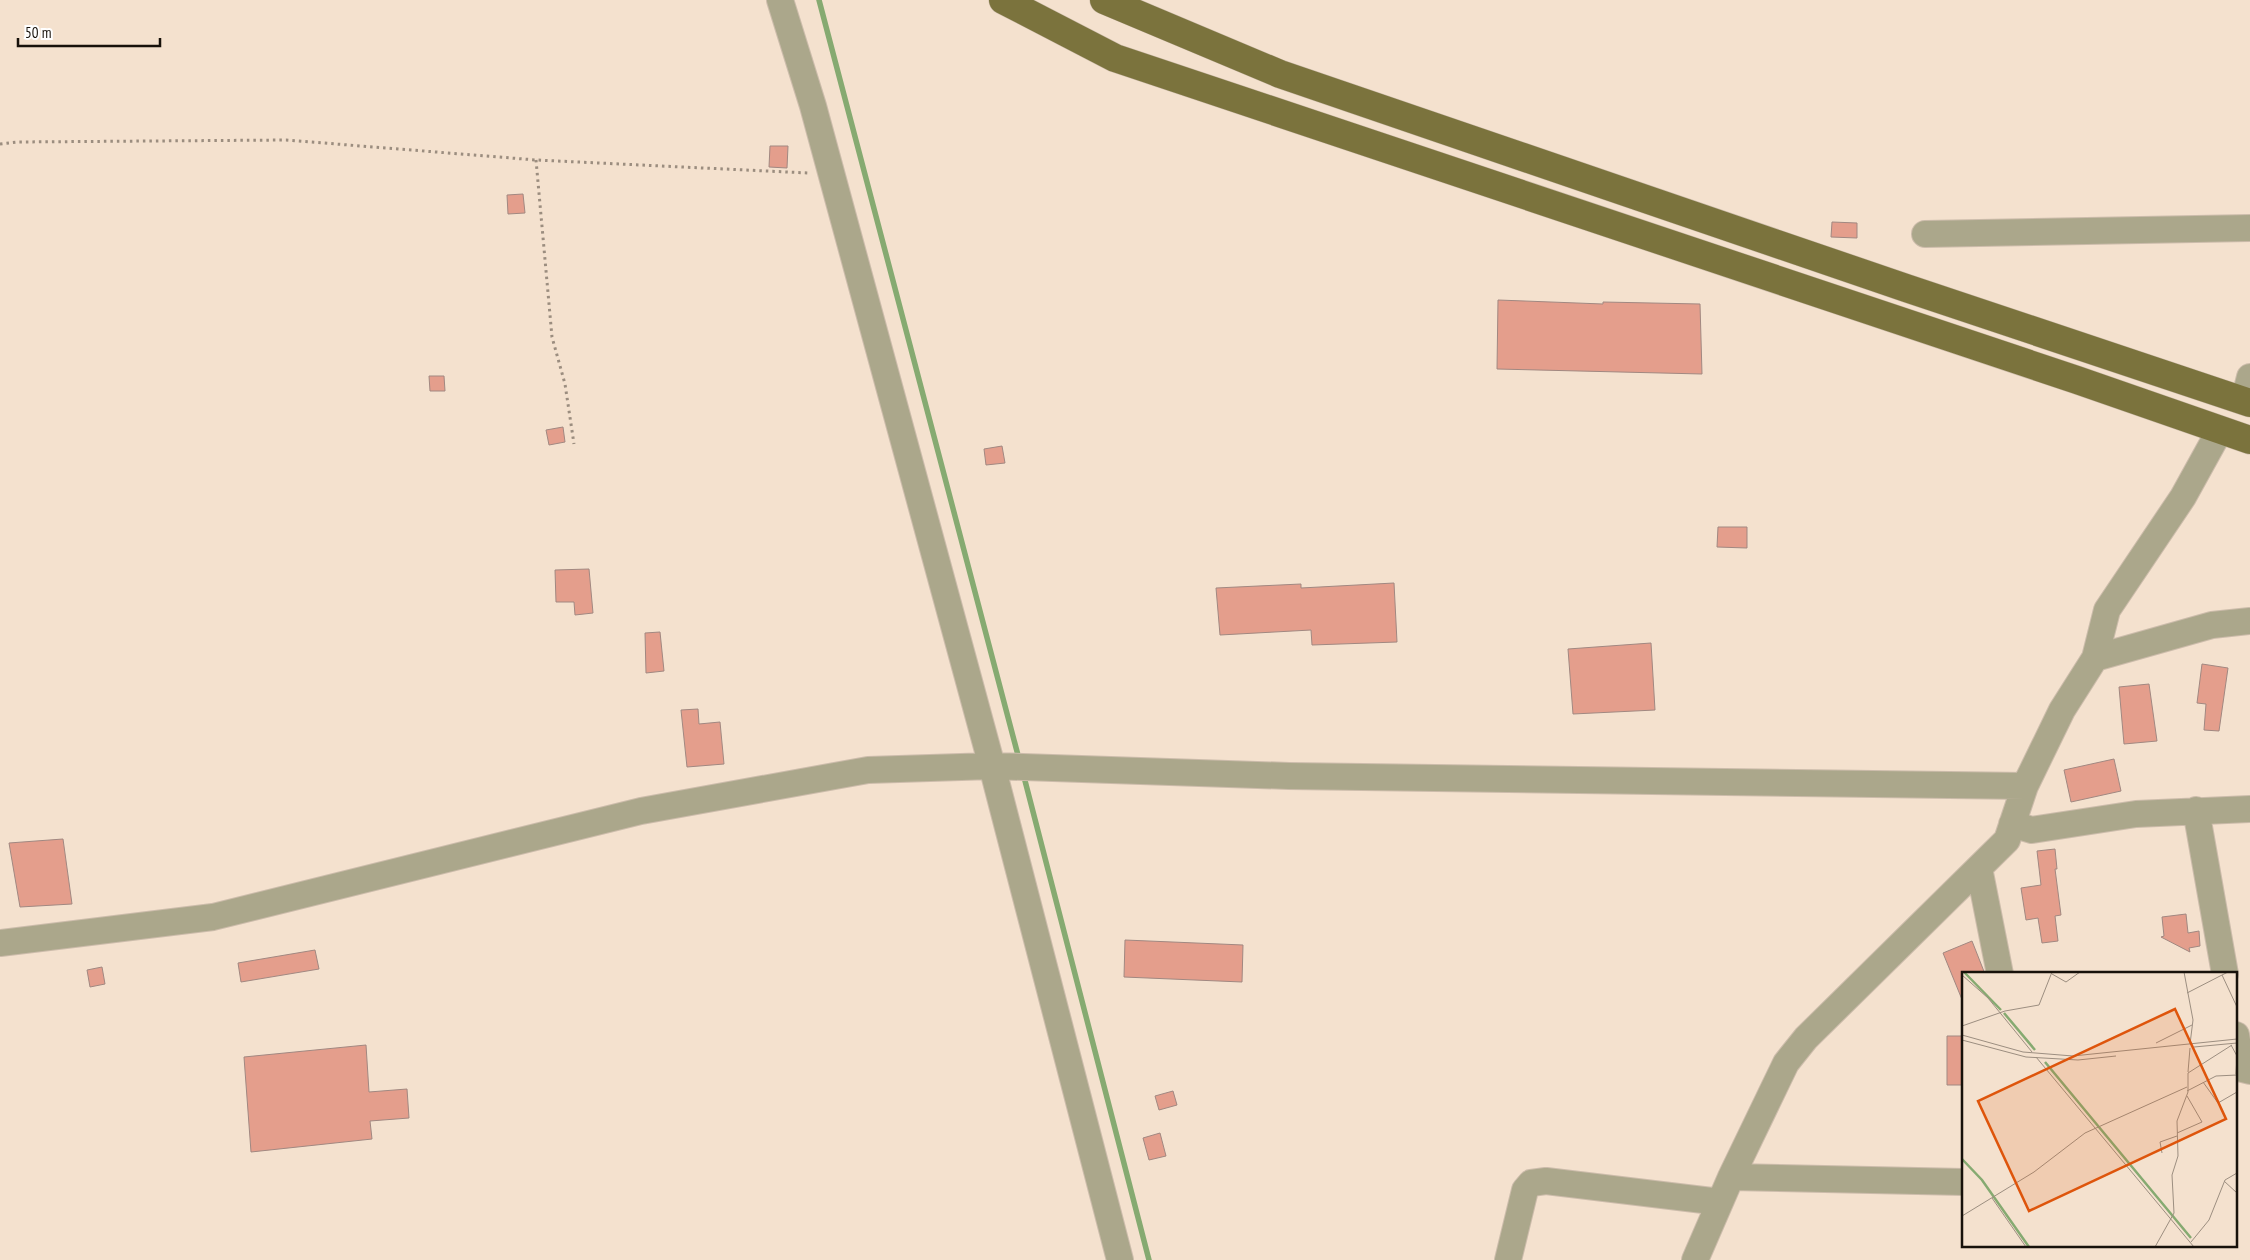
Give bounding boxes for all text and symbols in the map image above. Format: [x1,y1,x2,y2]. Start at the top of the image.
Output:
scale bar [18,15,160,47]
text: 50 m [25,23,51,42]
inset map [1962,972,2238,1248]

